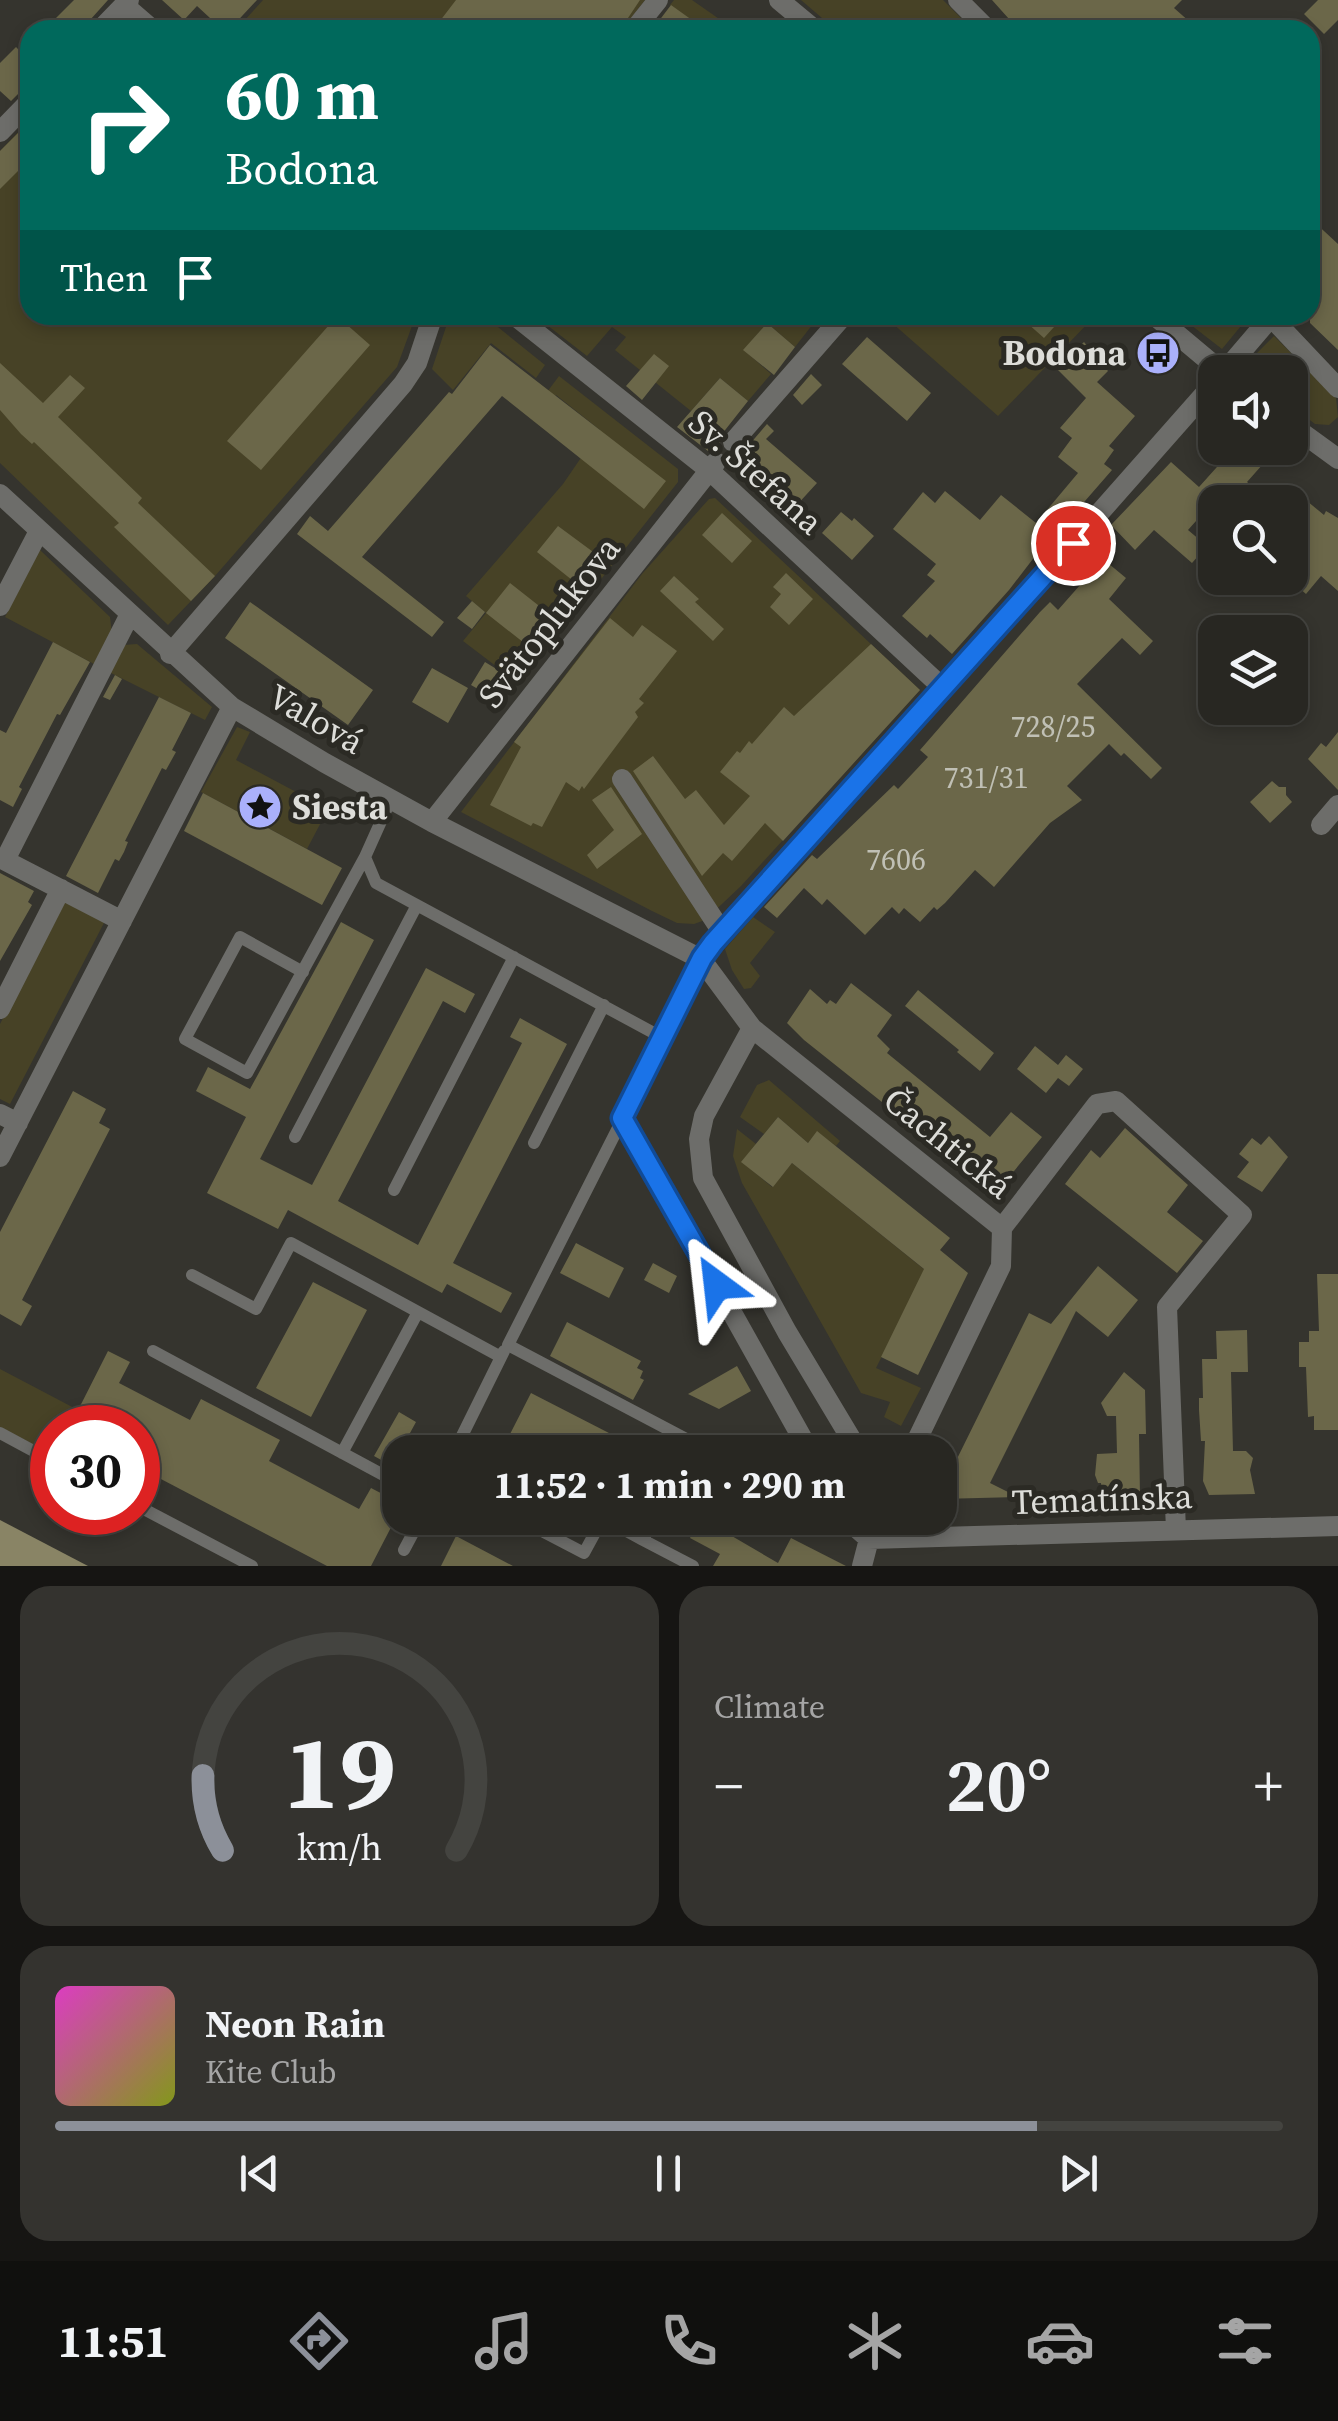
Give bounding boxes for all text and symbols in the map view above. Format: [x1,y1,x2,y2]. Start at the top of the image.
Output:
text: 60 m [225,46,379,142]
icon: right [60,60,190,190]
text: Bodona [225,137,378,199]
icon: arrive [168,250,223,305]
text: Then [60,252,148,304]
place label: Bodona [1002,329,1126,377]
bus stop icon: Bodona [1135,330,1181,376]
map controls [1198,355,1308,725]
button: sound [1198,355,1308,465]
street label: Sv. Štefana [678,399,834,545]
button: search [1198,485,1308,595]
pin [1031,501,1116,586]
icon: arrive [1046,516,1101,571]
street label: Svätoplukova [467,526,631,718]
button: layers [1198,615,1308,725]
street label: Valová [259,672,373,766]
house number: 728/25 [1011,706,1095,747]
house number: 731/31 [944,757,1028,798]
place label: Siesta [292,783,388,831]
place icon: Siesta [237,784,283,830]
house number: 7606 [866,839,926,880]
street label: Čachtická [873,1076,1023,1210]
position arrow [665,1233,769,1337]
speed limit sign: 30 [30,1405,160,1535]
text: 11:52 · 1 min · 290 m [493,1459,846,1511]
street label: Tematínska [1011,1472,1193,1526]
text: Climate [714,1685,825,1729]
text: 19 [283,1700,396,1843]
text: 20° [946,1733,1051,1836]
text: − [714,1748,743,1823]
text: + [1254,1748,1283,1823]
text: km/h [297,1823,382,1872]
text: Neon Rain [205,1998,385,2050]
text: Kite Club [205,2050,337,2094]
icon: previous [232,2146,287,2201]
icon: pause [641,2146,696,2201]
icon: next [1051,2146,1106,2201]
icon: directions [284,2306,354,2376]
icon: music [469,2306,539,2376]
icon: phone [654,2306,724,2376]
icon: climate [840,2306,910,2376]
icon: car [1025,2306,1095,2376]
icon: filters [1210,2306,1280,2376]
text: 11:51 [58,2310,169,2372]

